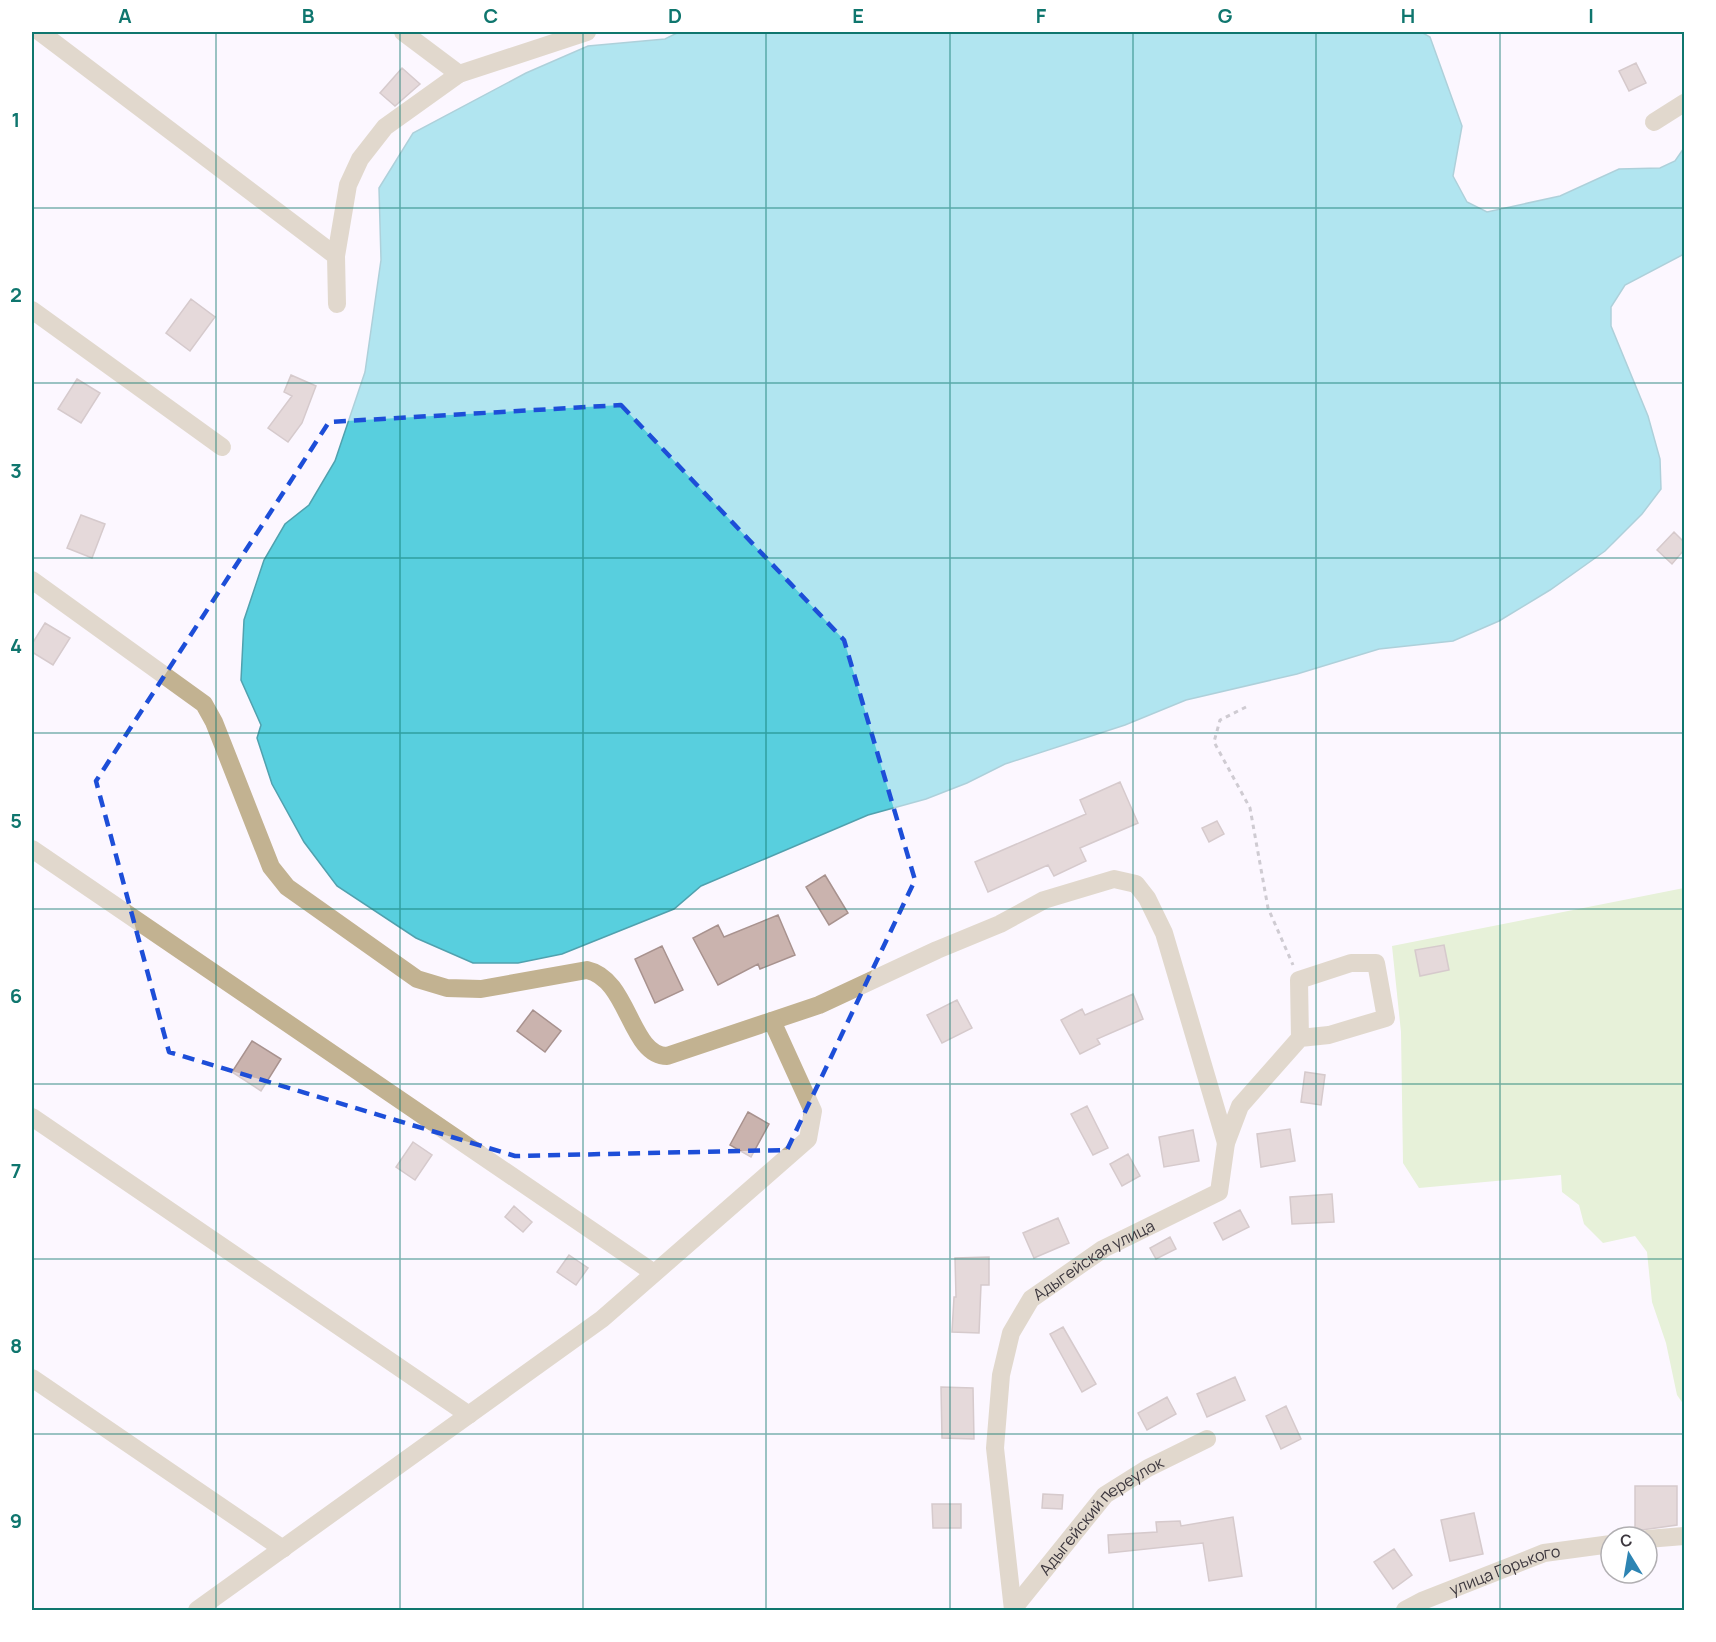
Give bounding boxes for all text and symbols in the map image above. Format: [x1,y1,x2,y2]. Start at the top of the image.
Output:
text: A [118,2,132,29]
text: B [302,2,315,29]
text: C [484,2,498,29]
text: D [668,2,682,29]
text: E [852,2,864,29]
text: F [1036,2,1047,29]
text: G [1218,2,1233,29]
text: H [1401,2,1415,29]
text: I [1588,2,1594,29]
text: 1 [12,106,20,133]
text: 2 [10,281,22,308]
text: 3 [10,457,22,484]
text: 4 [10,632,22,659]
text: 5 [10,807,22,834]
text: 6 [10,982,22,1009]
text: 7 [11,1157,21,1184]
street label: Адыгейская улица [1028,1214,1158,1305]
text: 8 [10,1332,22,1359]
street label: Адыгейский переулок [1034,1451,1168,1580]
text: 9 [10,1507,22,1534]
north arrow [1599,1525,1659,1585]
text: С [1618,1528,1634,1552]
street label: улица Горького [1446,1540,1562,1600]

